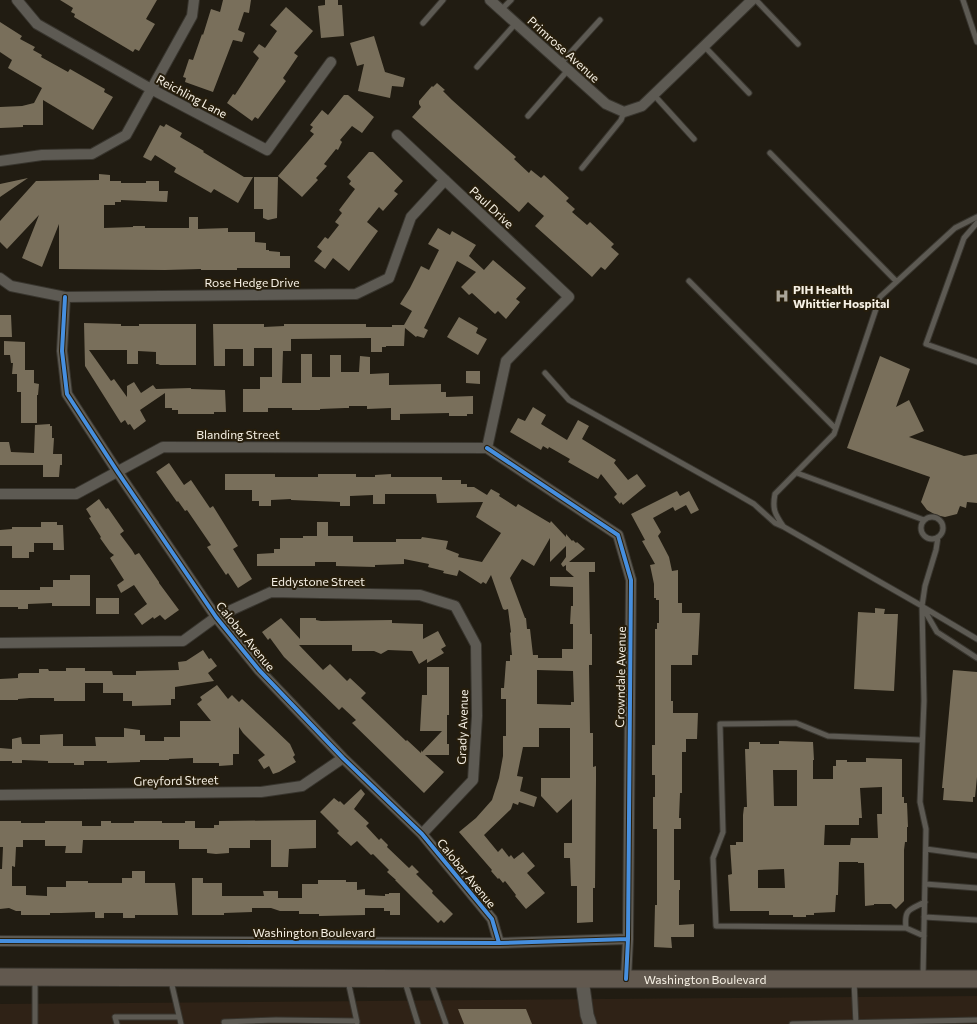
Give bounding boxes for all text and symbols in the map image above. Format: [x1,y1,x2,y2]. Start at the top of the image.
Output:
street label: Primrose Avenue [525,13,603,85]
street label: Reichling Lane [154,71,230,121]
street label: Paul Drive [467,183,517,231]
street label: Rose Hedge Drive [204,275,300,289]
place label: PIH Health Whittier Hospital [793,282,890,310]
hospital icon: PIH Health Whittier Hospital [774,288,790,304]
street label: Blanding Street [196,427,280,441]
street label: Eddystone Street [271,574,365,588]
street label: Calobar Avenue [214,598,278,674]
street label: Crowndale Avenue [612,626,628,728]
street label: Grady Avenue [454,689,470,765]
street label: Greyford Street [133,772,219,788]
street label: Calobar Avenue [435,835,499,911]
street label: Washington Boulevard [253,925,375,939]
street label: Washington Boulevard [644,972,766,986]

